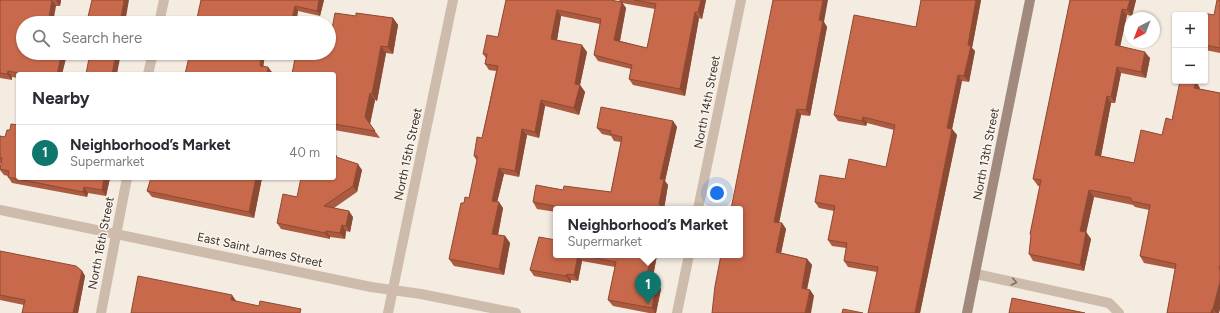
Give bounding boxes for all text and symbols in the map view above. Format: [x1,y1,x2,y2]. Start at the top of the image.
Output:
north arrow [1124,12,1160,48]
map controls [1172,12,1208,84]
button: + [1172,12,1208,48]
search box [16,16,336,60]
icon: search [30,27,52,49]
text: Search here [62,29,142,47]
button: − [1172,48,1208,84]
street label: North 14th Street [691,54,723,150]
text: Nearby [32,88,90,108]
street label: North 15th Street [391,106,425,202]
street label: North 13th Street [970,106,1002,201]
text: Neighborhood’s Market [70,136,231,154]
text: 1 [42,145,48,160]
text: 40 m [289,145,320,160]
text: Supermarket [70,154,145,169]
your location [707,183,727,203]
street label: North 16th Street [85,195,117,290]
popup [553,206,743,258]
text: Neighborhood’s Market [568,216,728,234]
street label: East Saint James Street [196,230,325,270]
text: Supermarket [568,234,642,249]
pin: 1 [635,271,661,304]
one-way arrow [1011,278,1017,286]

